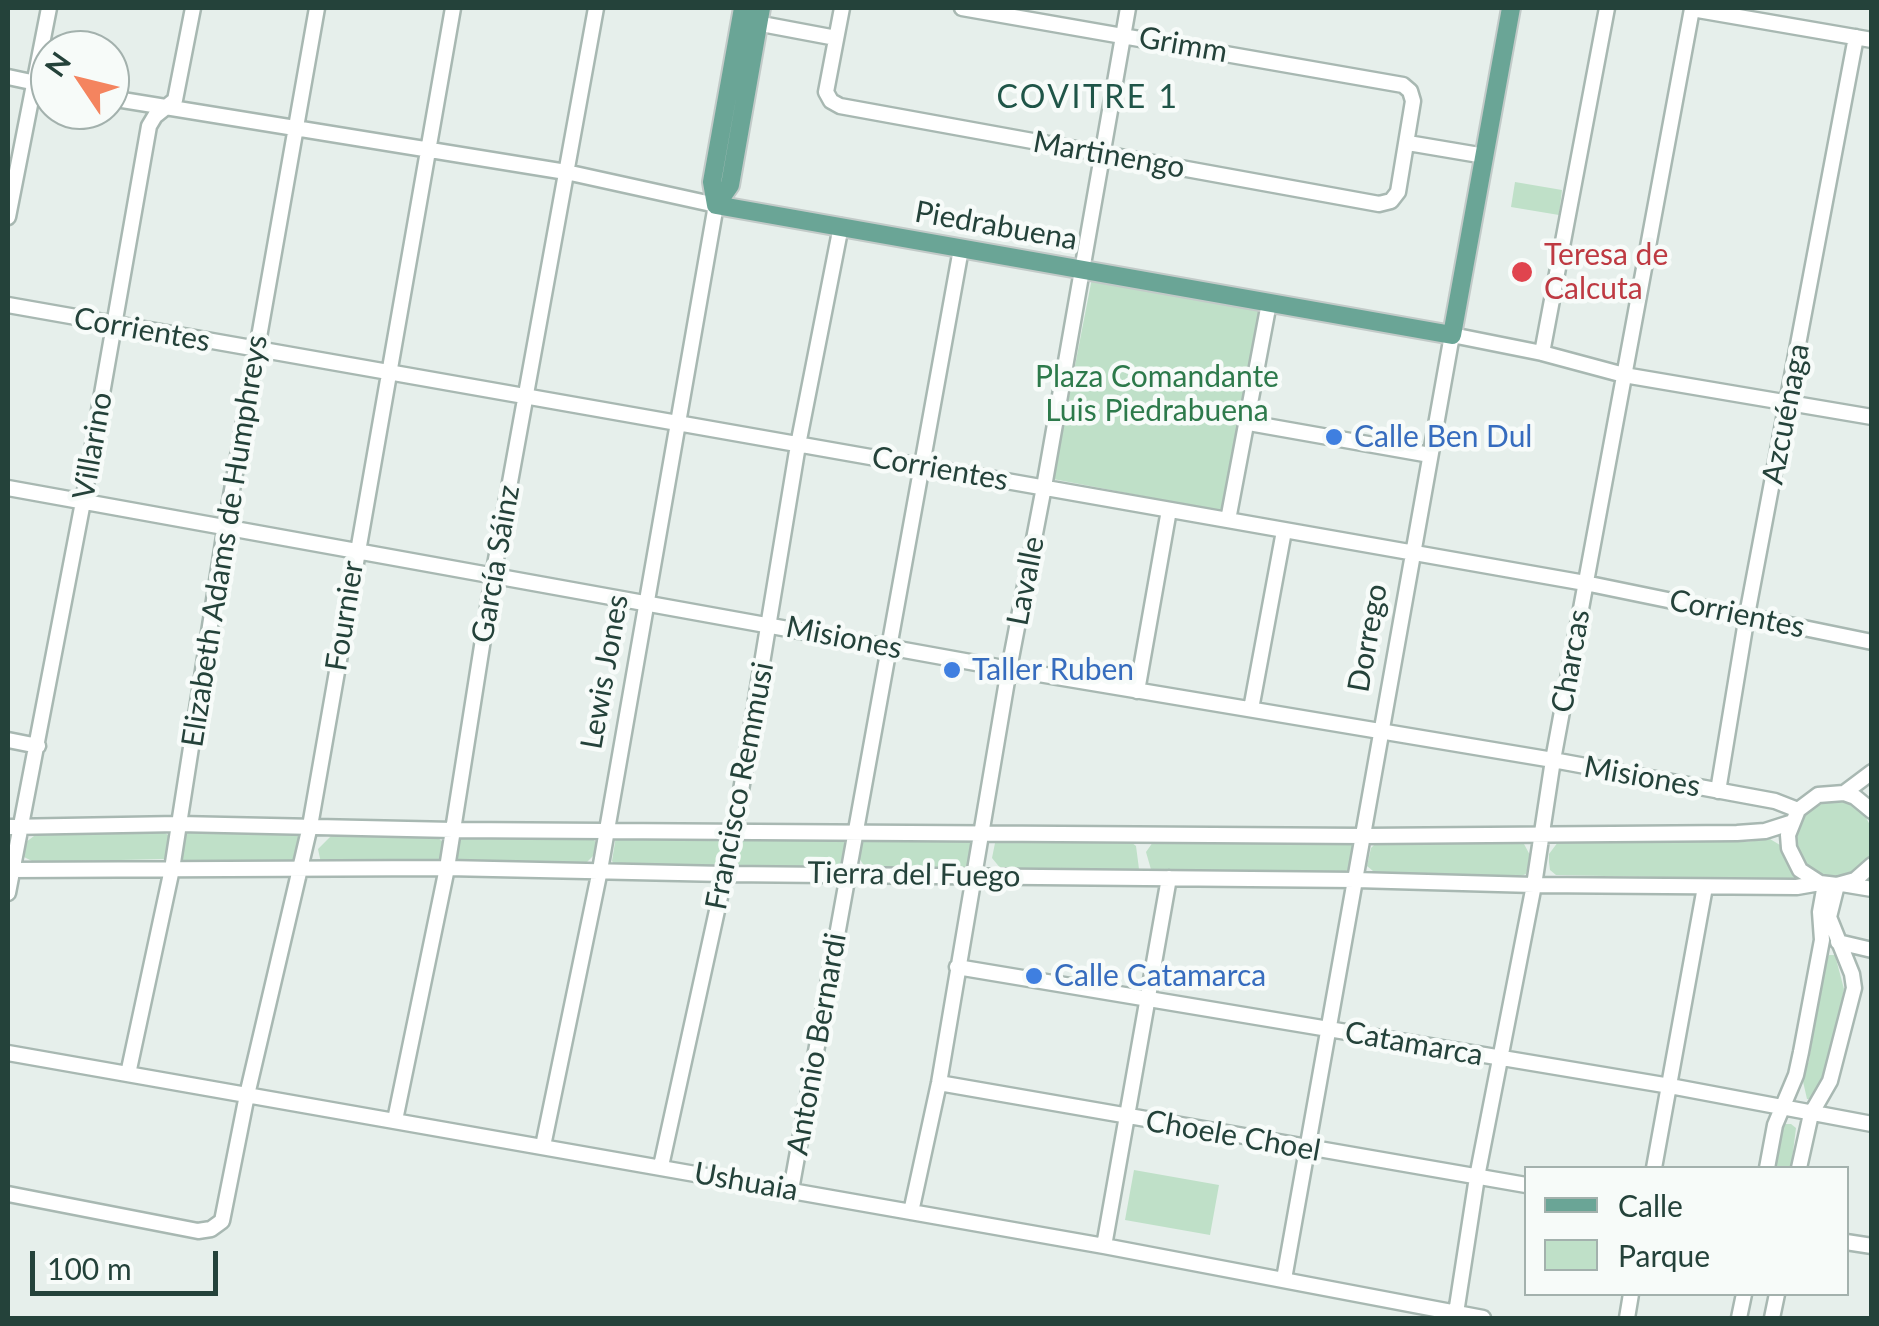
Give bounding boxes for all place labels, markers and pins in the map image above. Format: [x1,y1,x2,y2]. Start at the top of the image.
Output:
place label: Teresa de Calcuta [1544,237,1668,308]
marker: Teresa de Calcuta [1509,259,1535,285]
place label: Calle Ben Dul [1354,419,1532,455]
marker: Calle Ben Dul [1323,426,1345,448]
place label: Taller Ruben [972,652,1134,688]
marker: Taller Ruben [941,659,963,681]
place label: Calle Catamarca [1054,958,1266,994]
marker: Calle Catamarca [1023,965,1045,987]

